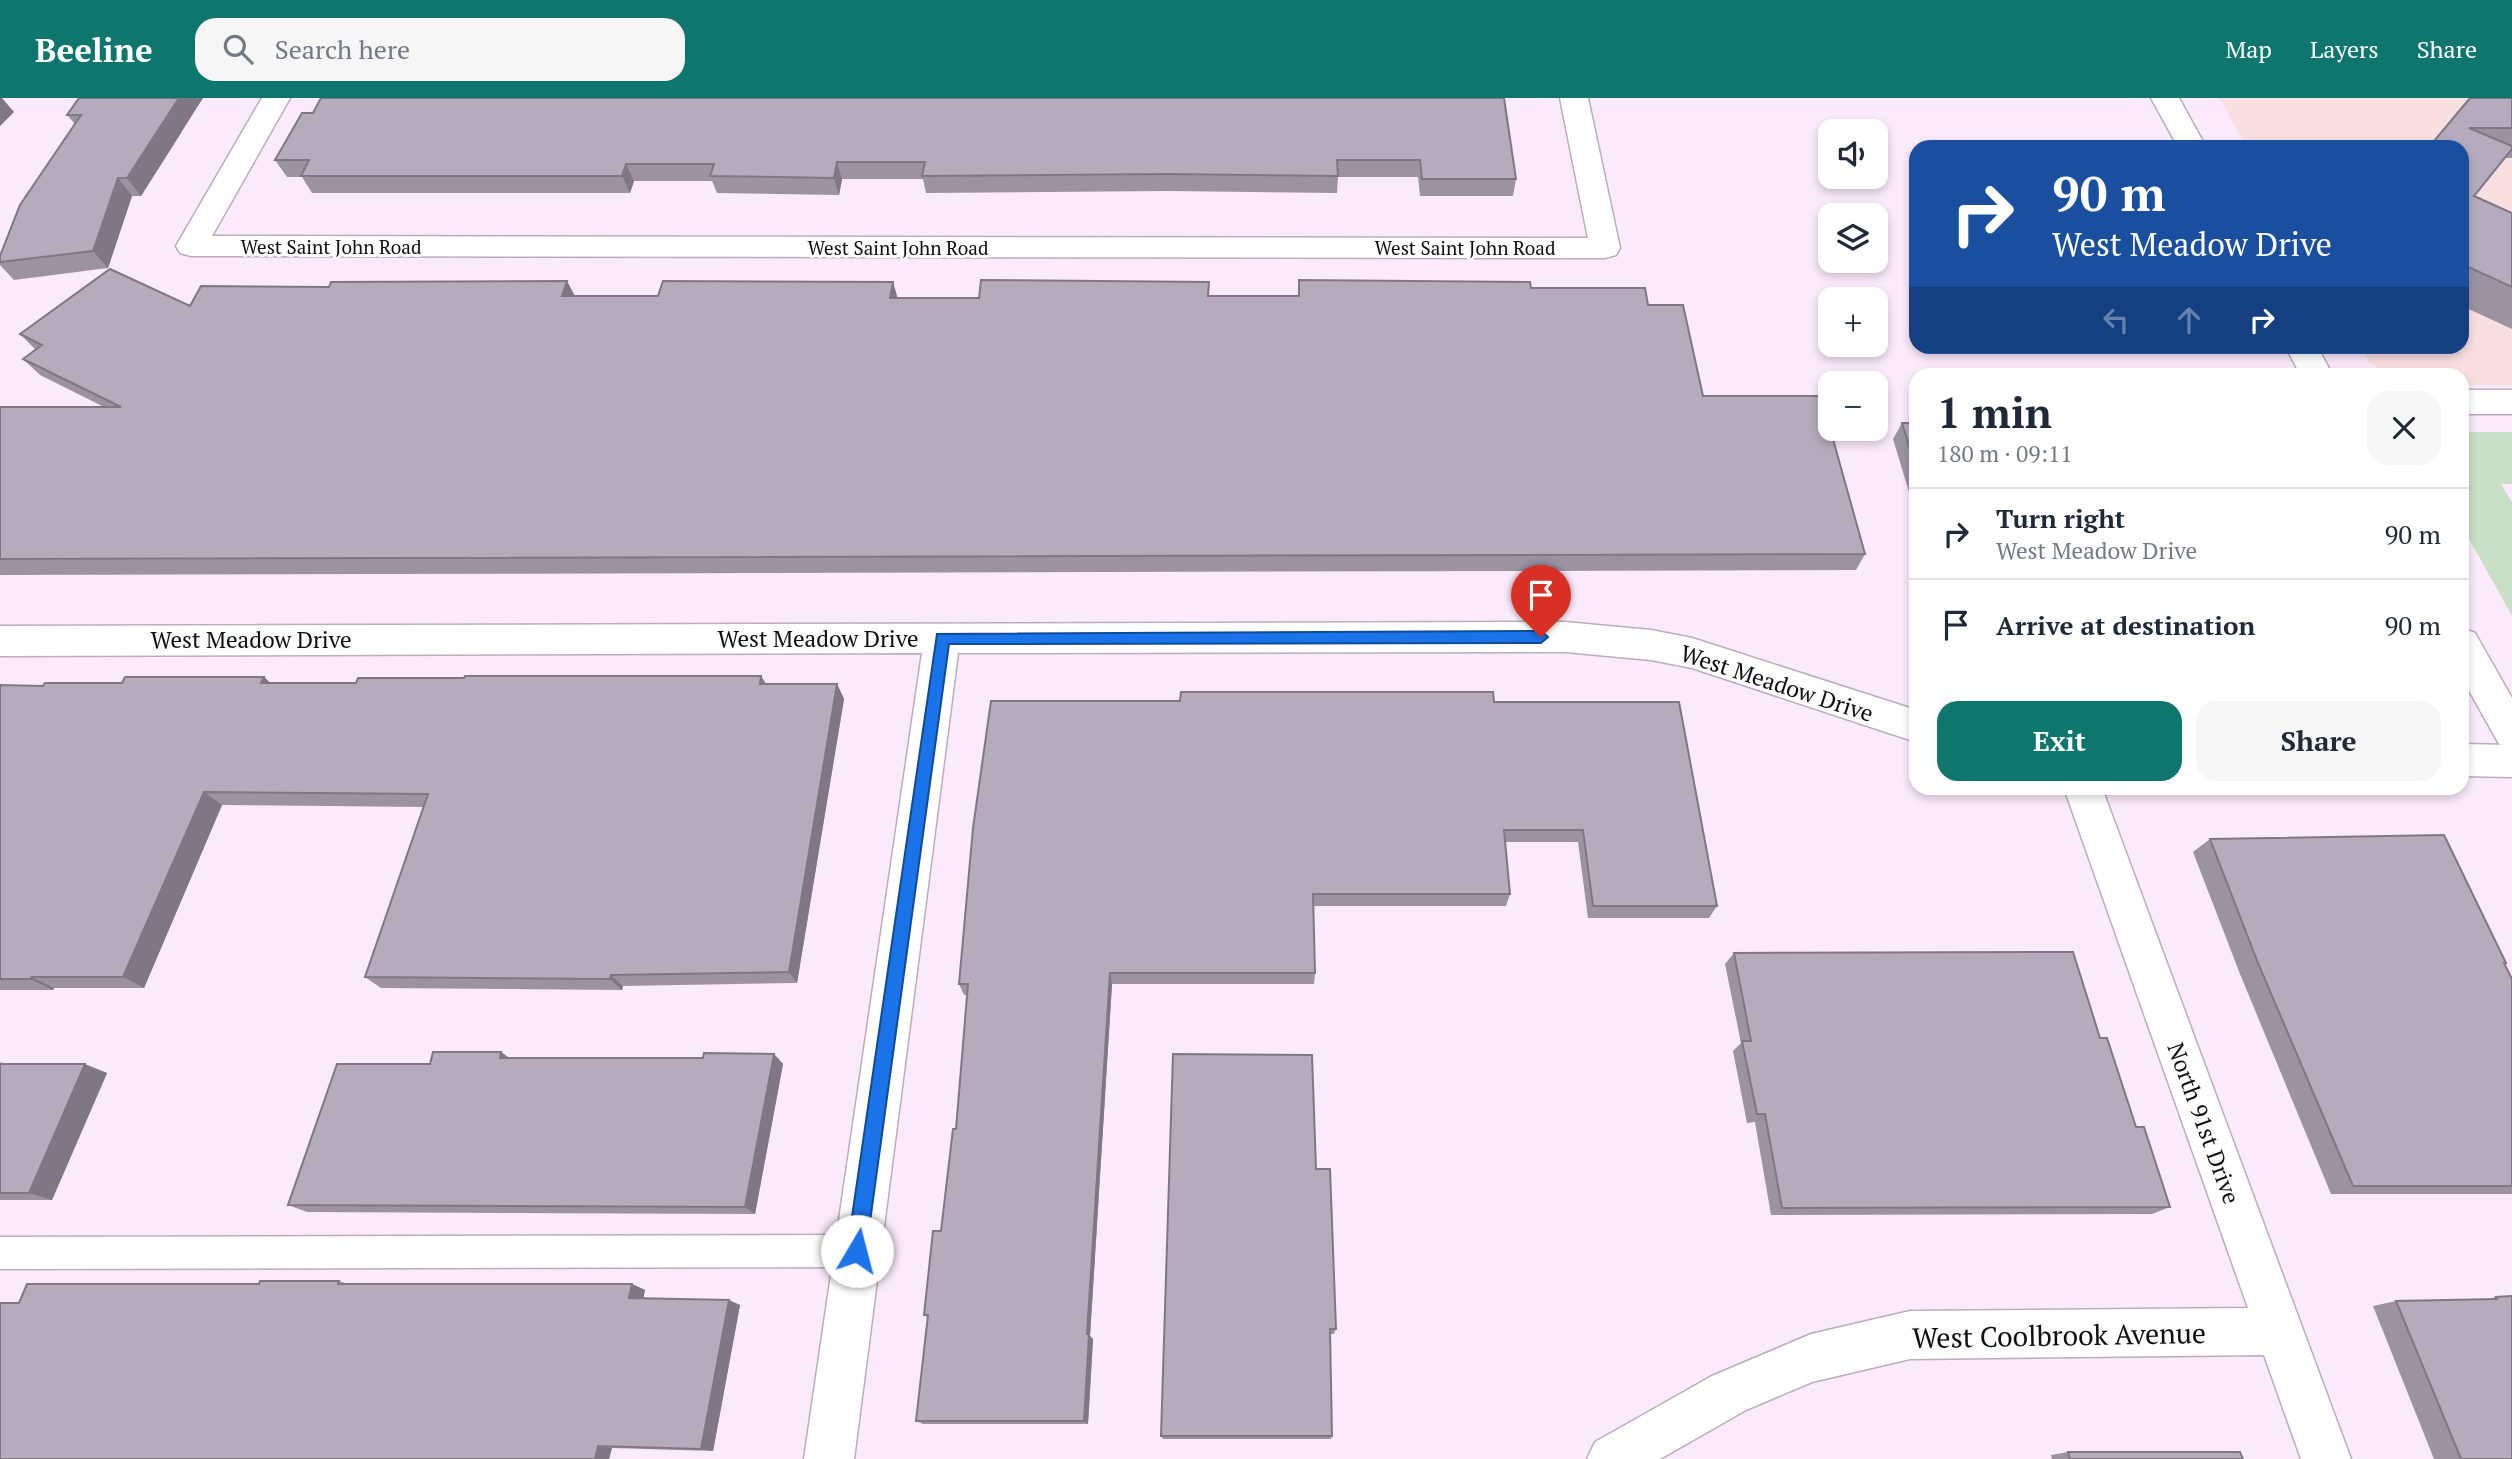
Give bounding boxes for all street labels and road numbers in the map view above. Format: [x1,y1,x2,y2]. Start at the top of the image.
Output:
street label: West Saint John Road [241,234,422,259]
street label: West Saint John Road [808,235,989,260]
street label: West Saint John Road [1375,235,1556,260]
street label: West Meadow Drive [717,623,919,654]
street label: West Meadow Drive [150,624,352,655]
street label: West Meadow Drive [1677,637,1877,729]
street label: North 91st Drive [2160,1038,2248,1208]
street label: West Coolbrook Avenue [1912,1314,2206,1356]

